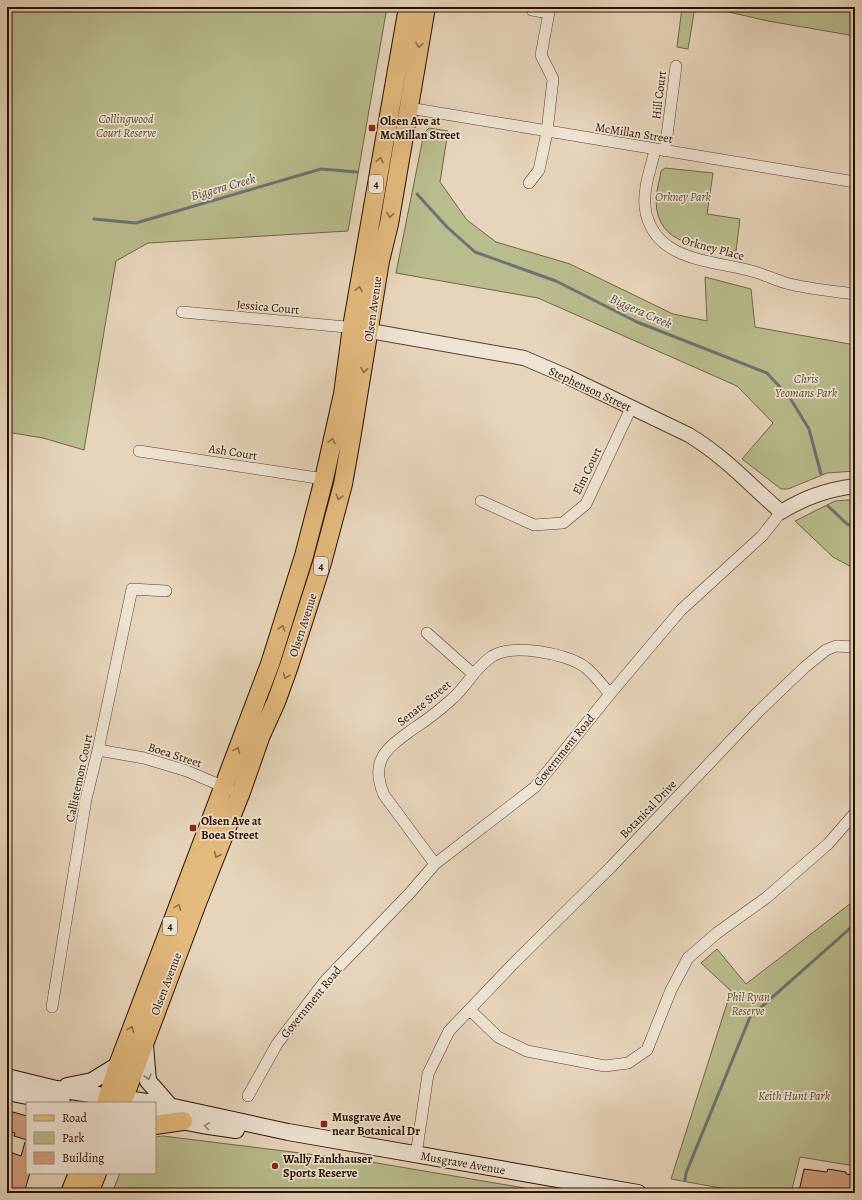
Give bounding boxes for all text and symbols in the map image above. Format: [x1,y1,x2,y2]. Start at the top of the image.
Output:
one-way arrow [416,42,424,49]
street label: Hill Court [648,70,670,120]
park label: Collingwood Court Reserve [96,111,157,141]
place label: Olsen Ave at McMillan Street [380,113,460,143]
street label: McMillan Street [594,119,674,147]
marker: Olsen Ave at McMillan Street [367,123,377,133]
one-way arrow [376,157,384,163]
water label: Biggera Creek [189,170,258,204]
road number: 4 [369,175,383,193]
park label: Orkney Park [655,189,712,205]
one-way arrow [386,212,395,218]
street label: Orkney Place [680,232,746,264]
street label: Olsen Avenue [360,275,386,343]
one-way arrow [354,285,362,292]
water label: Biggera Creek [607,290,675,332]
street label: Jessica Court [236,296,300,318]
street label: Stephenson Street [546,363,634,415]
one-way arrow [360,367,368,373]
park label: Chris Yeomans Park [775,371,838,401]
one-way arrow [328,438,336,444]
street label: Ash Court [207,440,258,464]
street label: Elm Court [569,445,605,497]
one-way arrow [335,494,344,501]
road number: 4 [314,557,328,575]
street label: Olsen Avenue [285,591,321,659]
one-way arrow [277,625,286,632]
one-way arrow [282,672,290,679]
street label: Senate Street [394,676,454,730]
street label: Government Road [530,710,598,789]
street label: Callistemon Court [62,732,96,824]
street label: Boea Street [146,739,204,771]
one-way arrow [233,747,241,754]
street label: Botanical Drive [616,776,680,842]
place label: Olsen Ave at Boea Street [201,813,262,843]
marker: Olsen Ave at Boea Street [188,823,198,833]
one-way arrow [214,850,222,858]
one-way arrow [173,904,181,911]
road number: 4 [163,917,177,935]
street label: Olsen Avenue [147,950,185,1018]
street label: Government Road [277,962,345,1041]
park label: Phil Ryan Reserve [726,989,770,1019]
one-way arrow [127,1025,135,1032]
one-way arrow [143,1074,151,1081]
park label: Keith Hunt Park [758,1088,831,1104]
legend [26,1102,156,1174]
place label: Musgrave Ave near Botanical Dr [332,1109,420,1139]
text: Road [62,1110,88,1126]
marker: Musgrave Ave near Botanical Dr [319,1119,329,1129]
one-way arrow [204,1122,210,1131]
text: Park [62,1130,85,1146]
street label: Musgrave Avenue [419,1148,507,1178]
text: Building [62,1150,104,1166]
place label: Wally Fankhauser Sports Reserve [282,1151,372,1181]
marker: Wally Fankhauser Sports Reserve [270,1161,280,1171]

